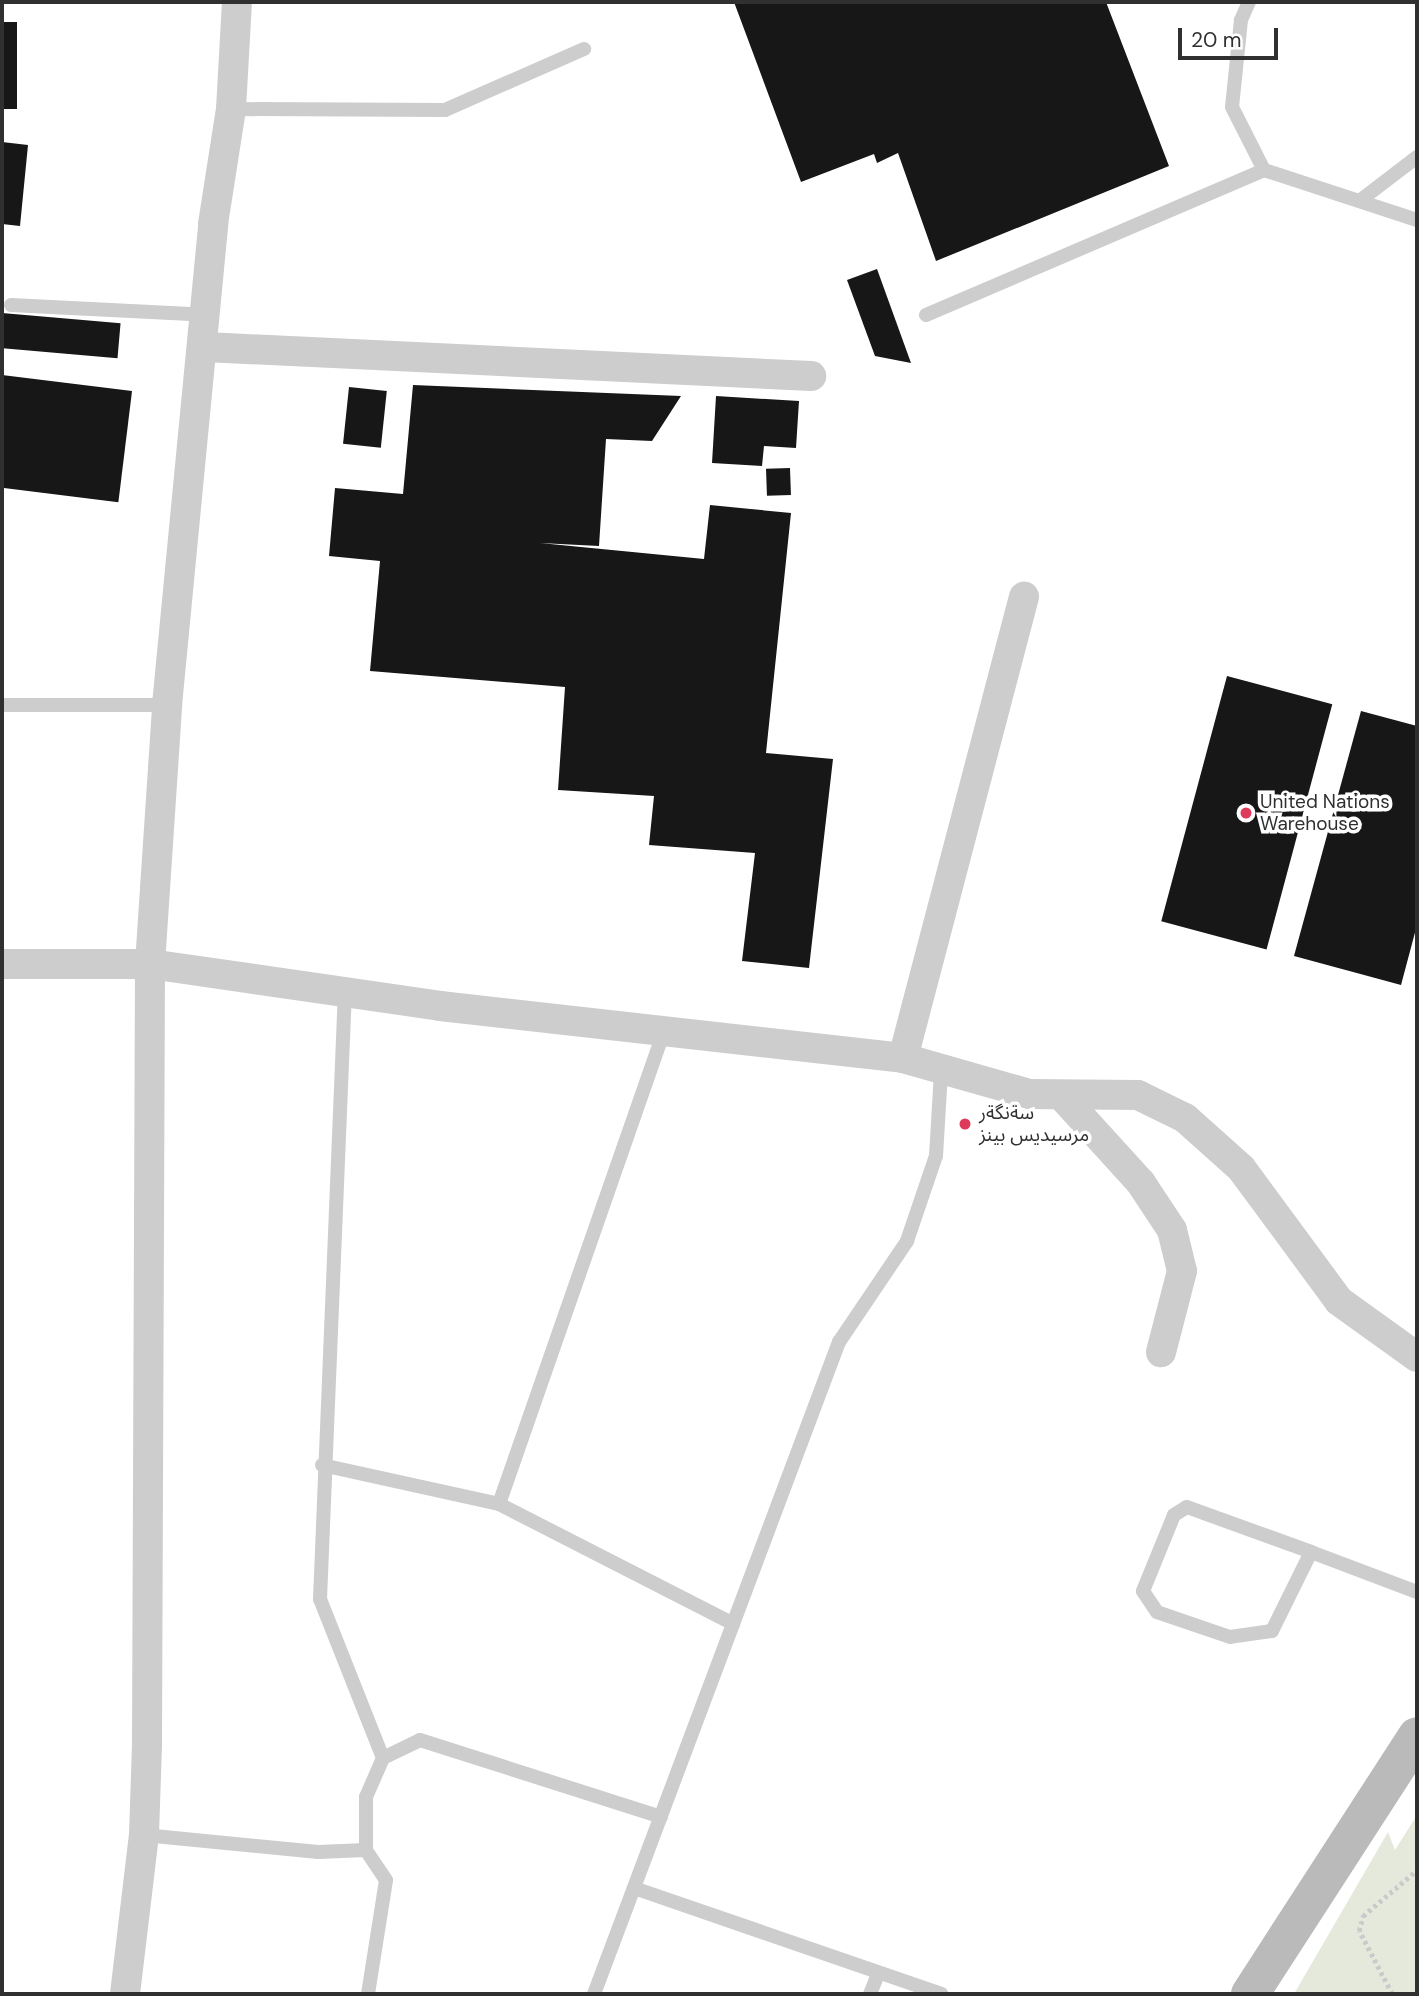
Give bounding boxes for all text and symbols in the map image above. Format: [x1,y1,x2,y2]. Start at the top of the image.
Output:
scale bar [1181,14,1281,58]
text: 20 m [1191,26,1242,54]
place label: United Nations Warehouse [1260,791,1390,835]
marker: United Nations Warehouse [1238,805,1254,821]
place label: سةنگةر مرسيديس بينز [979,1102,1089,1146]
marker: سةنگةر مرسيديس بينز [957,1116,973,1132]

